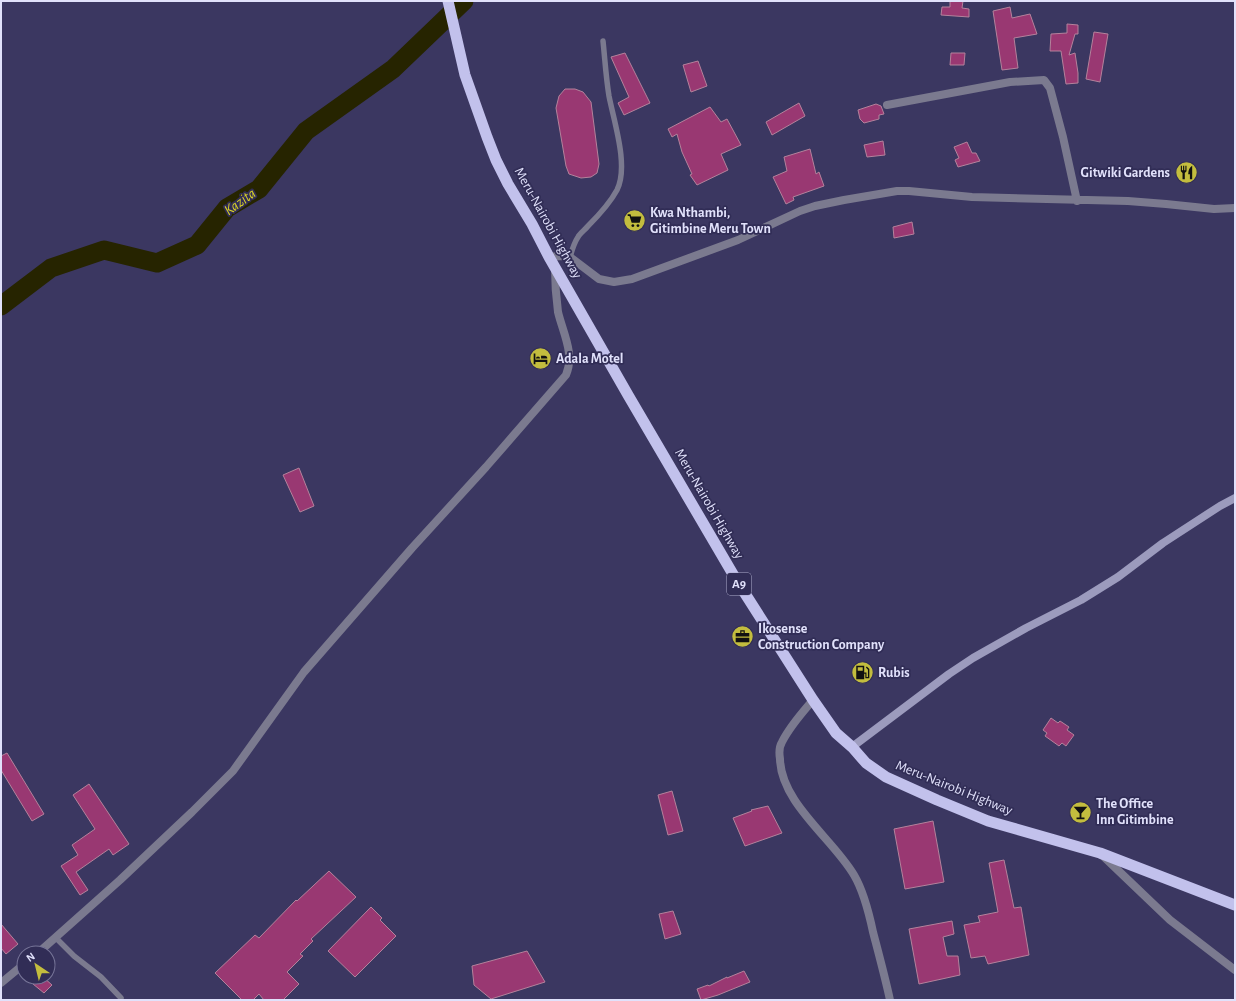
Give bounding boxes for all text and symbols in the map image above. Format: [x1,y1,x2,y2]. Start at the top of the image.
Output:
restaurant icon: Gitwiki Gardens [1173,160,1199,186]
street label: Meru-Nairobi Highway [512,165,584,281]
place label: Gitwiki Gardens [1081,166,1170,180]
water label: Kazita [222,186,258,218]
place label: Kwa Nthambi, Gitimbine Meru Town [650,206,771,236]
supermarket icon: Kwa Nthambi, Gitimbine Meru Town [622,208,648,234]
hotel icon: Adala Motel [527,346,553,372]
place label: Adala Motel [556,352,624,366]
street label: Meru-Nairobi Highway [672,447,746,561]
road number: A9 [727,573,751,595]
place label: Ikosense Construction Company [758,622,885,652]
office icon: Ikosense Construction Company [730,624,756,650]
fuel station icon: Rubis [849,660,875,686]
place label: Rubis [878,666,910,680]
street label: Meru-Nairobi Highway [894,758,1014,818]
place label: The Office Inn Gitimbine [1096,797,1174,827]
bar icon: The Office Inn Gitimbine [1068,799,1094,825]
north arrow [16,945,56,985]
text: N [24,951,37,964]

